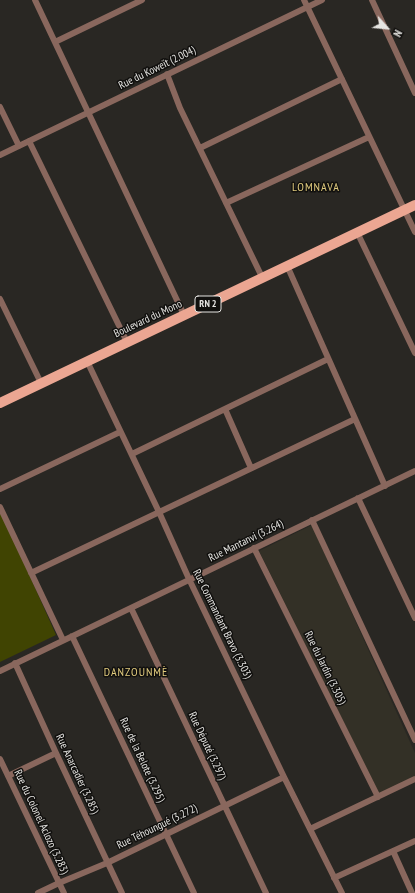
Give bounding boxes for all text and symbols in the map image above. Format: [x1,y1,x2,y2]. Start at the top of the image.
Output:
north arrow [367,8,407,48]
text: N [390,28,405,39]
street label: Rue du Koweït (2.004) [116,44,198,92]
district label: LOMNAVA [292,181,340,195]
road number: RN 2 [195,296,221,312]
street label: Boulevard du Mono [112,297,184,341]
street label: Rue Mantanvi (3.264) [207,517,285,565]
street label: Rue Commandant Bravo (3.303) [190,567,254,681]
street label: Rue du Jardin (3.305) [302,629,348,707]
district label: DANZOUNMÈ [104,666,168,680]
street label: Rue Député (3.297) [185,710,229,782]
street label: Rue de la Belote (3.295) [117,716,167,804]
street label: Rue Anarcadier (3.285) [53,732,101,816]
street label: Rue du Colonel Aclozo (3.283) [11,768,71,876]
street label: Rue Téhoungué (3.272) [115,802,199,852]

